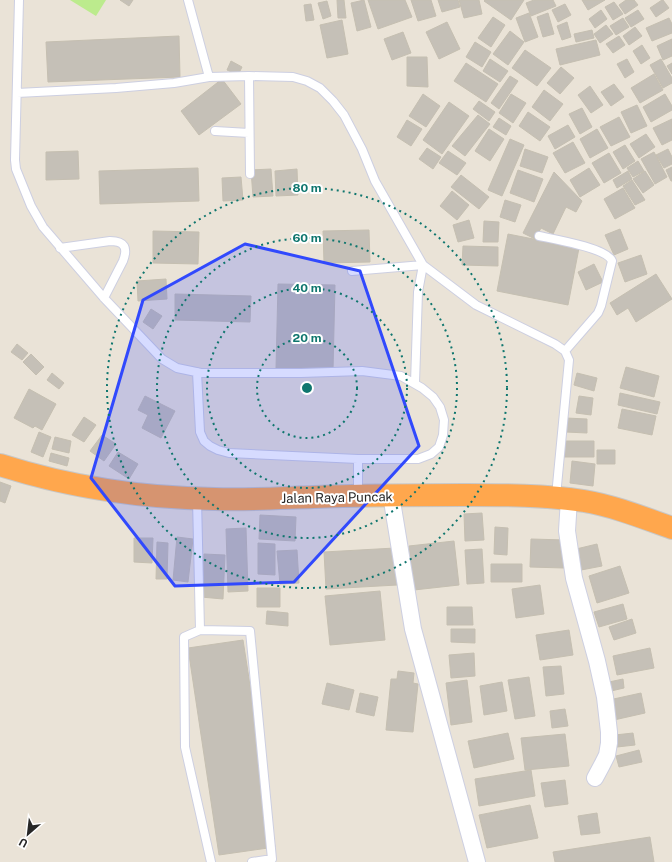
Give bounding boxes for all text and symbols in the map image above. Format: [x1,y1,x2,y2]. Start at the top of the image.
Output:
text: 80 m [292,181,322,195]
text: 60 m [292,231,322,245]
text: 40 m [292,281,322,295]
text: 20 m [293,331,322,345]
centre of rings [300,381,314,395]
street label: Jalan Raya Puncak [281,489,393,506]
north arrow [8,814,48,854]
text: U [17,836,30,850]

